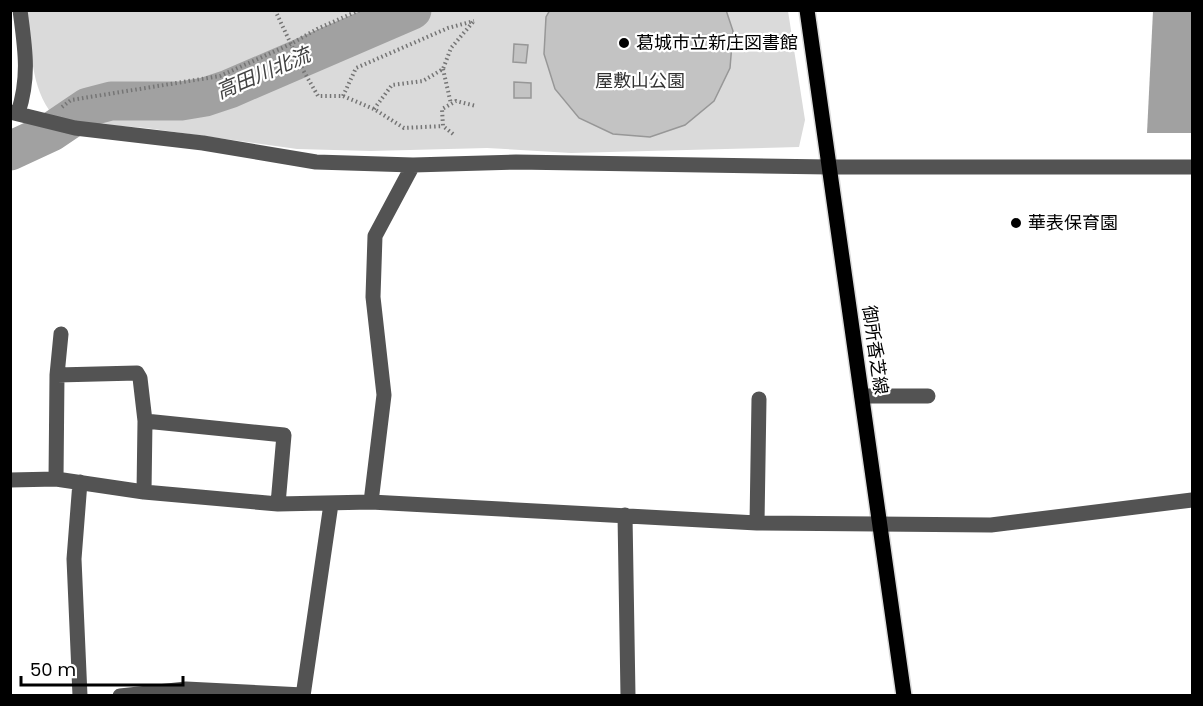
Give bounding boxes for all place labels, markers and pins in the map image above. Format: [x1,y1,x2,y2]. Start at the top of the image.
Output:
place label: 葛城市立新庄図書館 [636,30,798,55]
marker: 葛城市立新庄図書館 [617,36,631,50]
place label: 華表保育園 [1028,210,1118,235]
marker: 華表保育園 [1009,216,1023,230]

